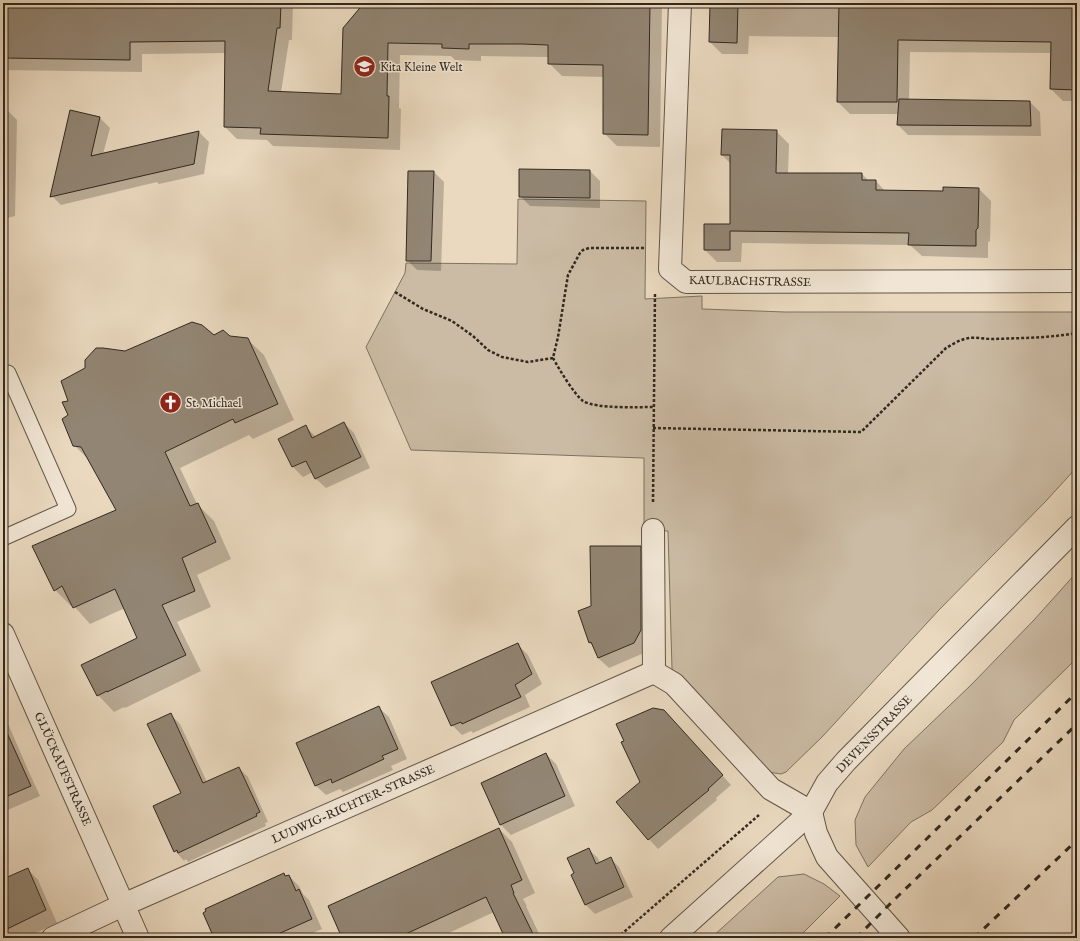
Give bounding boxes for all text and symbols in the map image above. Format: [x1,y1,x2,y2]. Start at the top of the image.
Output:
school or university icon: Kita Kleine Welt [352,54,378,80]
place label: Kita Kleine Welt [380,60,463,75]
street label: KAULBACHSTRASSE [689,273,811,290]
church icon: St. Michael [157,390,183,416]
place label: St. Michael [186,396,242,411]
street label: DEVENSSTRASSE [833,692,916,777]
street label: GLÜCKAUFSTRASSE [31,709,95,829]
street label: LUDWIG-RICHTER-STRASSE [269,762,437,847]

